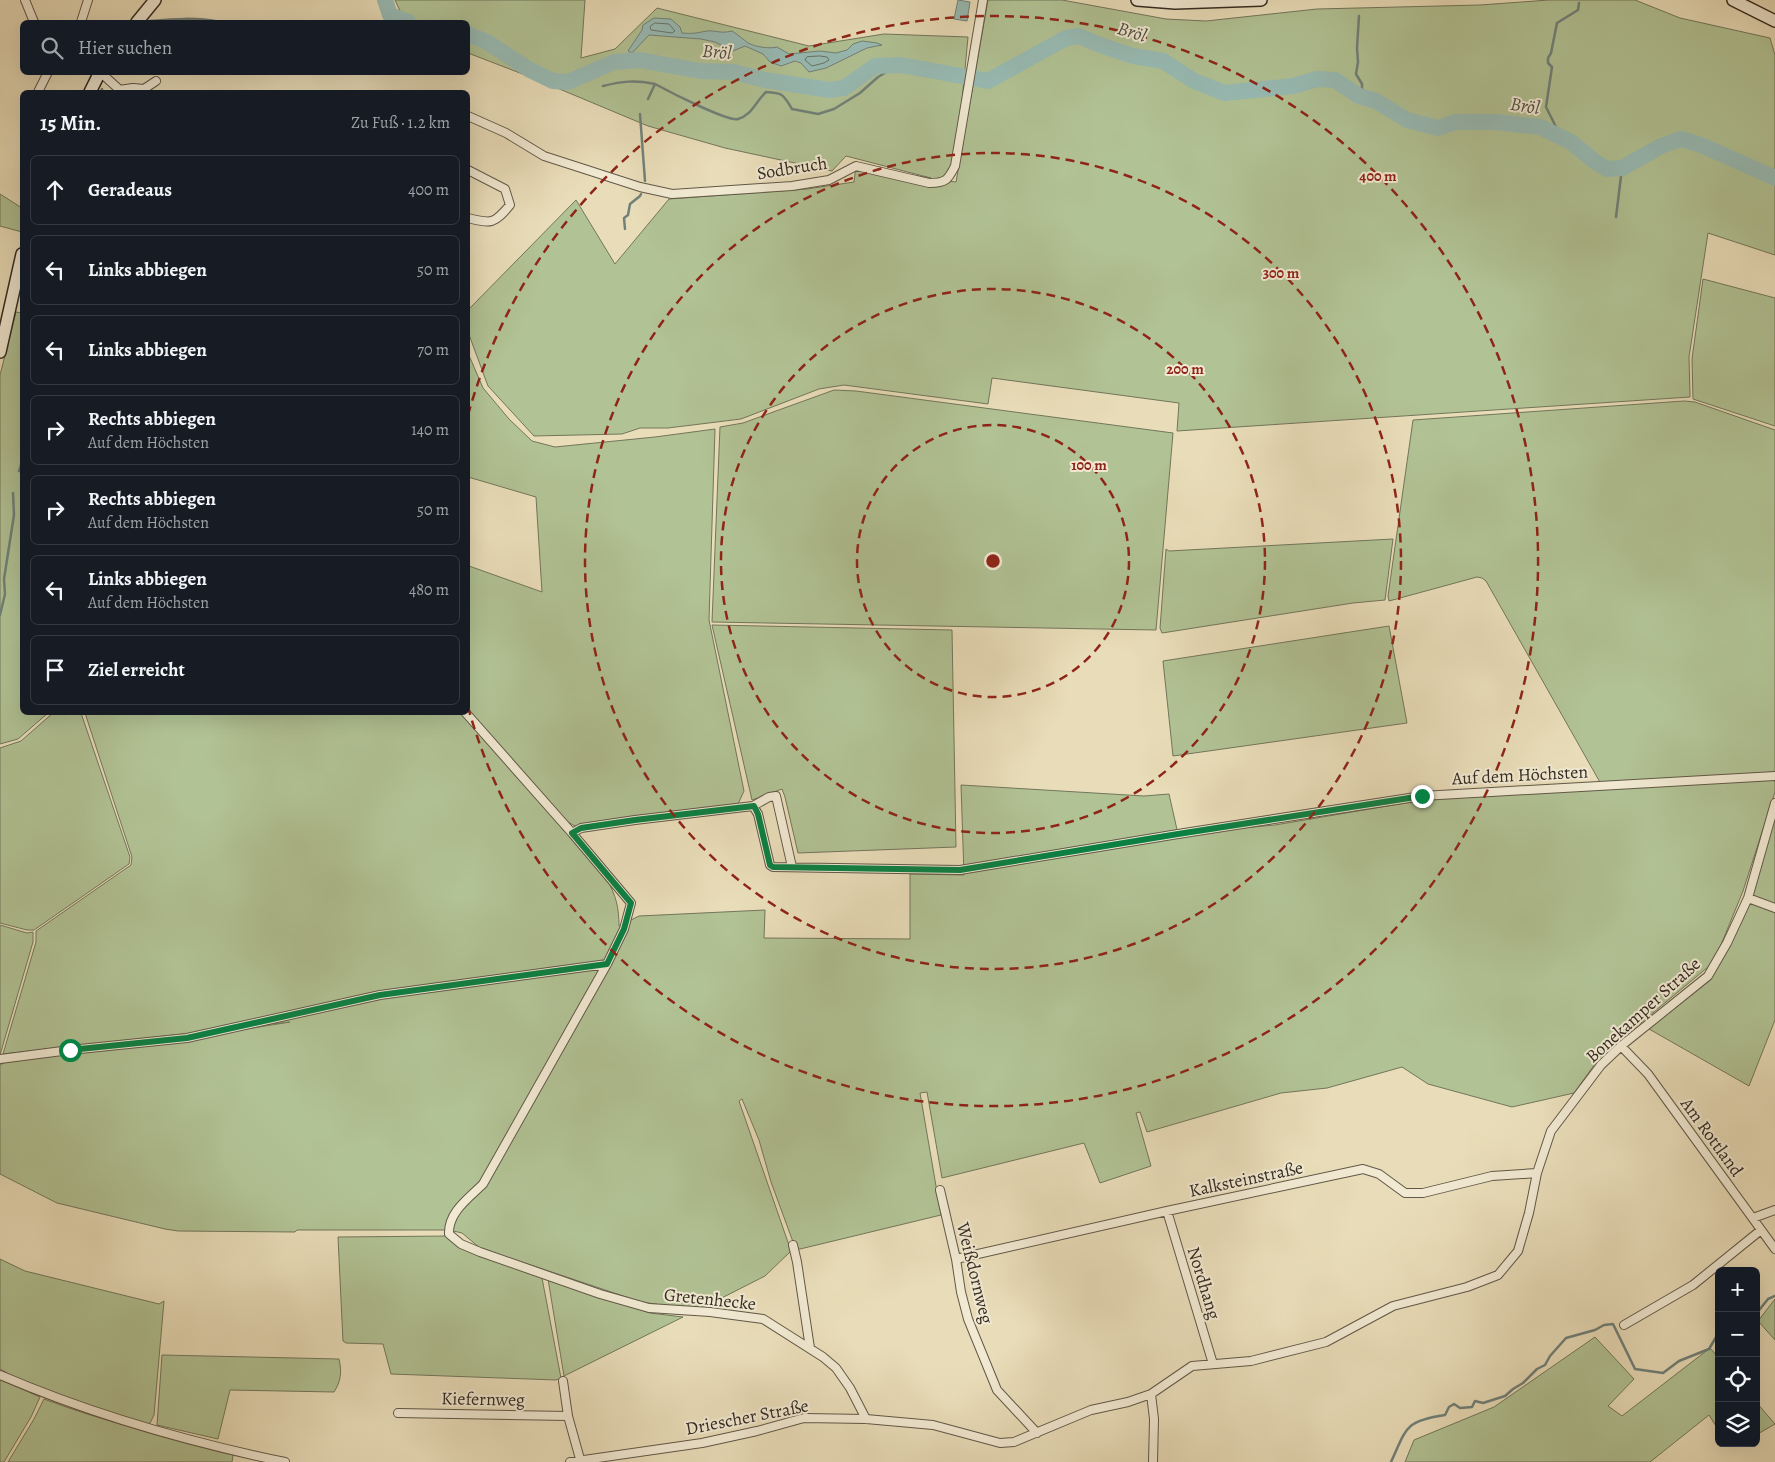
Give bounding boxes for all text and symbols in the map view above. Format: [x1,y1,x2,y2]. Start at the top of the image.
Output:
water label: Bröl [1114,15,1150,49]
search box [20,20,470,75]
icon: search [38,34,66,62]
text: Hier suchen [78,35,172,61]
water label: Bröl [701,38,733,66]
water label: Bröl [1508,91,1542,121]
text: 15 Min. [40,109,101,137]
text: Zu Fuß · 1.2 km [351,112,450,134]
street label: Sodbruch [755,151,829,185]
text: 400 m [1359,166,1397,186]
icon: ahead [41,176,69,204]
text: Geradeaus [88,177,172,203]
text: 400 m [408,179,449,201]
icon: left [41,256,69,284]
text: Links abbiegen [88,257,207,283]
text: 50 m [417,259,449,281]
text: 300 m [1263,263,1300,283]
icon: left [41,336,69,364]
text: Links abbiegen [88,337,207,363]
text: 70 m [417,339,449,361]
text: 200 m [1166,359,1204,379]
text: Rechts abbiegen [88,406,216,432]
icon: right [41,416,69,444]
text: 140 m [411,419,449,441]
text: Auf dem Höchsten [88,432,209,454]
text: 100 m [1071,455,1107,475]
text: Rechts abbiegen [88,486,216,512]
icon: right [41,496,69,524]
text: 50 m [417,499,449,521]
text: Auf dem Höchsten [88,512,209,534]
centre of rings [984,552,1002,570]
text: Links abbiegen [88,566,207,592]
icon: left [41,576,69,604]
text: 480 m [409,579,449,601]
text: Auf dem Höchsten [88,592,209,614]
icon: arrive [41,656,69,684]
text: Ziel erreicht [88,657,185,683]
street label: Auf dem Höchsten [1450,759,1589,791]
route end [1411,785,1434,808]
street label: Bonekamper Straße [1580,952,1706,1068]
route start [59,1039,82,1062]
street label: Am Rottland [1675,1092,1749,1182]
street label: Kalksteinstraße [1187,1155,1305,1203]
street label: Weißdornweg [951,1219,999,1326]
street label: Nordhang [1182,1244,1226,1322]
map controls [1715,1267,1760,1447]
button: + [1715,1267,1760,1312]
street label: Gretenhecke [663,1282,757,1316]
button: − [1715,1312,1760,1357]
button: locate [1715,1357,1760,1402]
street label: Kiefernweg [441,1386,525,1412]
street label: Driescher Straße [683,1393,811,1441]
button: layers [1715,1402,1760,1447]

